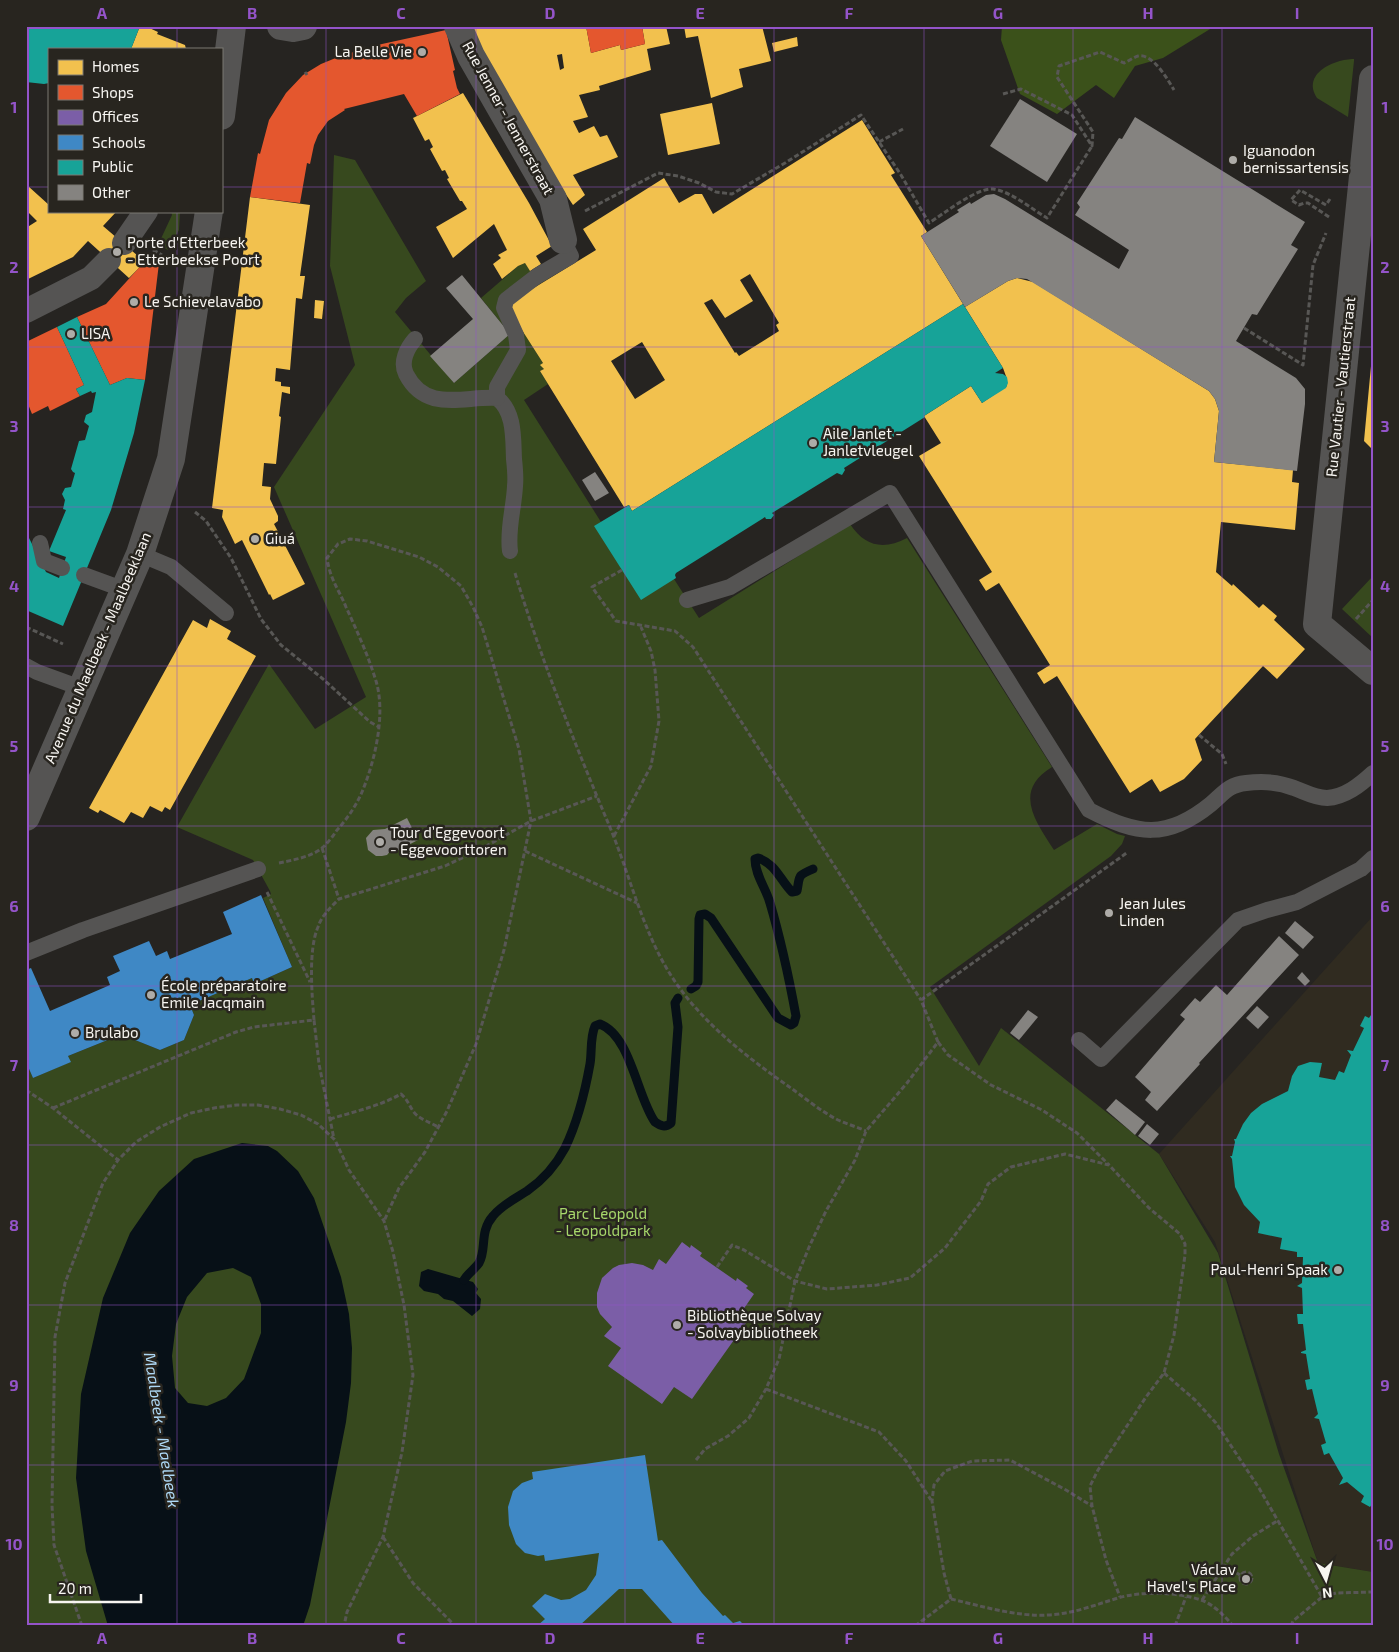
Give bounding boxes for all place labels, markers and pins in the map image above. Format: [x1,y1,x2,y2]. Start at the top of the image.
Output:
place label: La Belle Vie [334,42,412,60]
marker: La Belle Vie [416,46,428,58]
place label: Iguanodon bernissartensis [1243,141,1349,176]
marker: Iguanodon bernissartensis [1227,154,1239,166]
place label: Porte d'Etterbeek - Etterbeekse Poort [127,233,260,268]
marker: Porte d'Etterbeek - Etterbeekse Poort [111,246,123,258]
place label: Le Schievelavabo [144,292,261,310]
marker: Le Schievelavabo [128,296,140,308]
place label: LISA [81,324,111,342]
marker: LISA [65,328,77,340]
place label: Aile Janlet - Janletvleugel [823,424,914,459]
marker: Aile Janlet - Janletvleugel [807,437,819,449]
place label: Giuá [265,529,295,547]
marker: Giuá [249,533,261,545]
place label: Tour d’Eggevoort - Eggevoorttoren [390,823,507,858]
marker: Tour d’Eggevoort - Eggevoorttoren [374,836,386,848]
place label: Jean Jules Linden [1119,894,1186,929]
marker: Jean Jules Linden [1103,907,1115,919]
place label: École préparatoire Emile Jacqmain [161,976,287,1011]
marker: École préparatoire Emile Jacqmain [145,989,157,1001]
place label: Brulabo [85,1023,139,1041]
marker: Brulabo [69,1027,81,1039]
place label: Paul-Henri Spaak [1210,1260,1328,1278]
marker: Paul-Henri Spaak [1332,1264,1344,1276]
place label: Bibliothèque Solvay - Solvaybibliotheek [687,1306,821,1341]
marker: Bibliothèque Solvay - Solvaybibliotheek [671,1319,683,1331]
place label: Václav Havel's Place [1147,1560,1236,1595]
marker: Václav Havel's Place [1240,1573,1252,1585]

